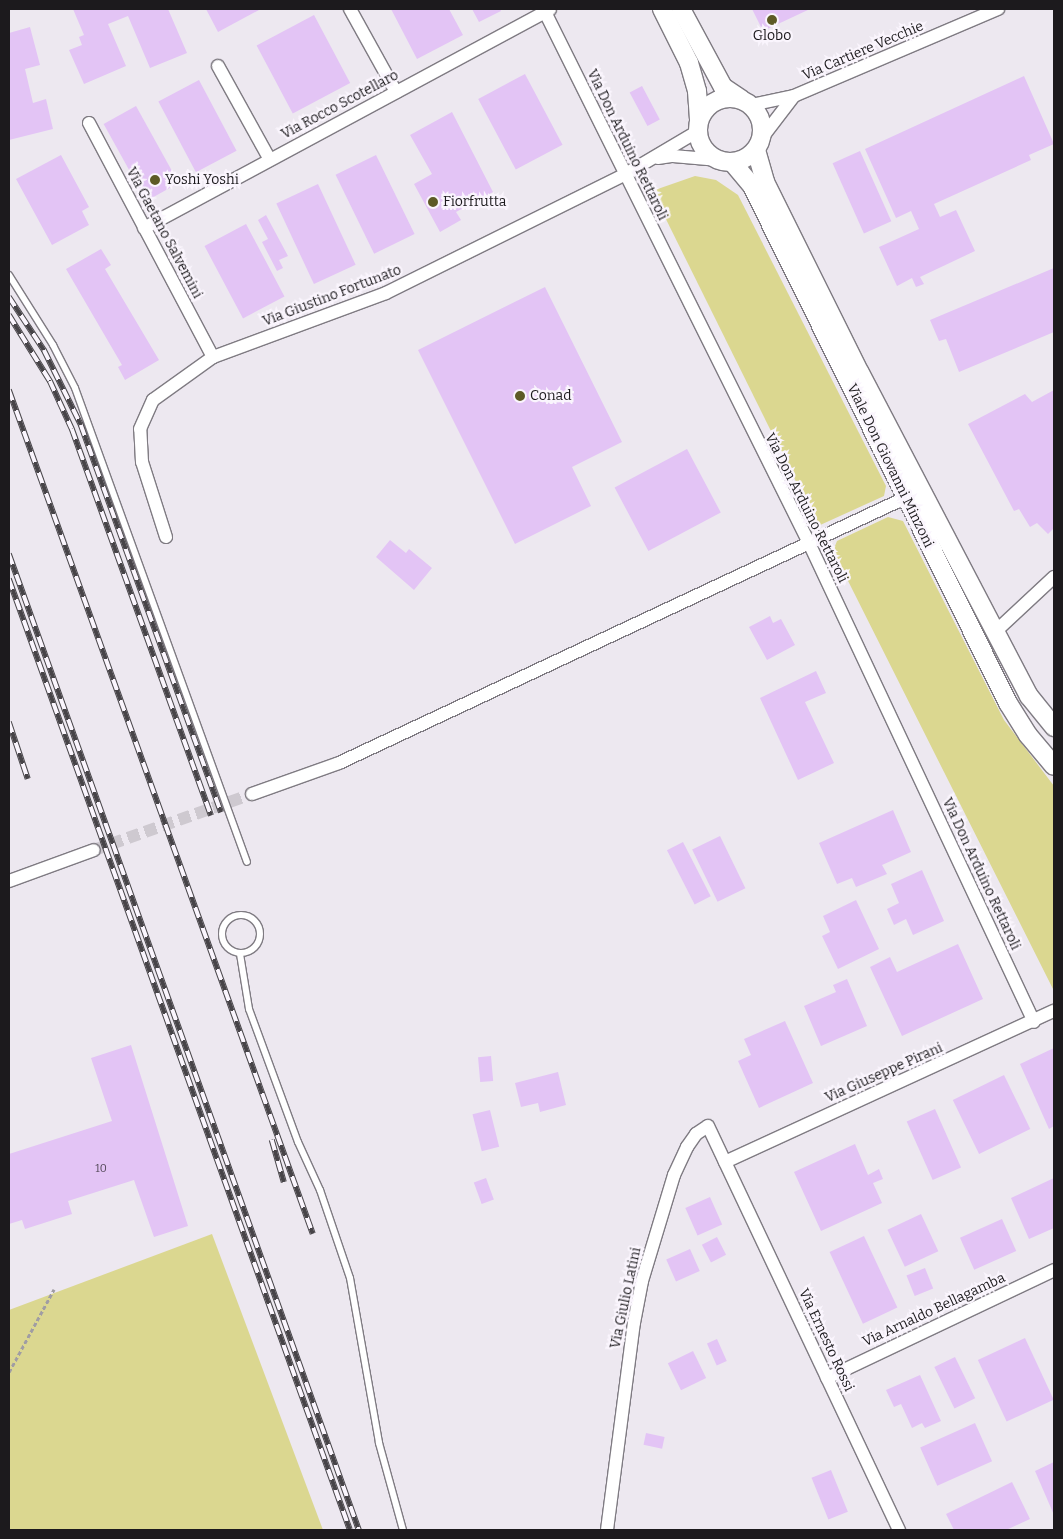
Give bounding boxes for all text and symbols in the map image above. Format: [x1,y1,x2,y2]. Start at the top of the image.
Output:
marker: Globo [766,14,778,26]
street label: Via Cartiere Vecchie [800,18,926,84]
place label: Globo [753,28,791,44]
street label: Via Rocco Scotellaro [279,67,401,143]
street label: Via Don Arduino Rettaroli [583,67,671,223]
street label: Via Gaetano Salvemini [122,165,206,301]
place label: Yoshi Yoshi [165,172,239,188]
marker: Yoshi Yoshi [149,174,161,186]
place label: Fiorfrutta [443,194,506,210]
marker: Fiorfrutta [427,196,439,208]
street label: Via Giustino Fortunato [260,262,404,330]
street label: Viale Don Giovanni Minzoni [843,381,937,551]
place label: Conad [530,388,572,404]
marker: Conad [514,390,526,402]
street label: Via Don Arduino Rettaroli [761,430,851,586]
street label: Via Don Arduino Rettaroli [938,795,1024,953]
street label: Via Giuseppe Pirani [823,1039,945,1107]
house number: 10 [95,1162,107,1176]
street label: Via Giulio Latini [607,1246,645,1350]
street label: Via Arnaldo Bellagamba [860,1270,1008,1350]
street label: Via Ernesto Rossi [795,1286,857,1394]

